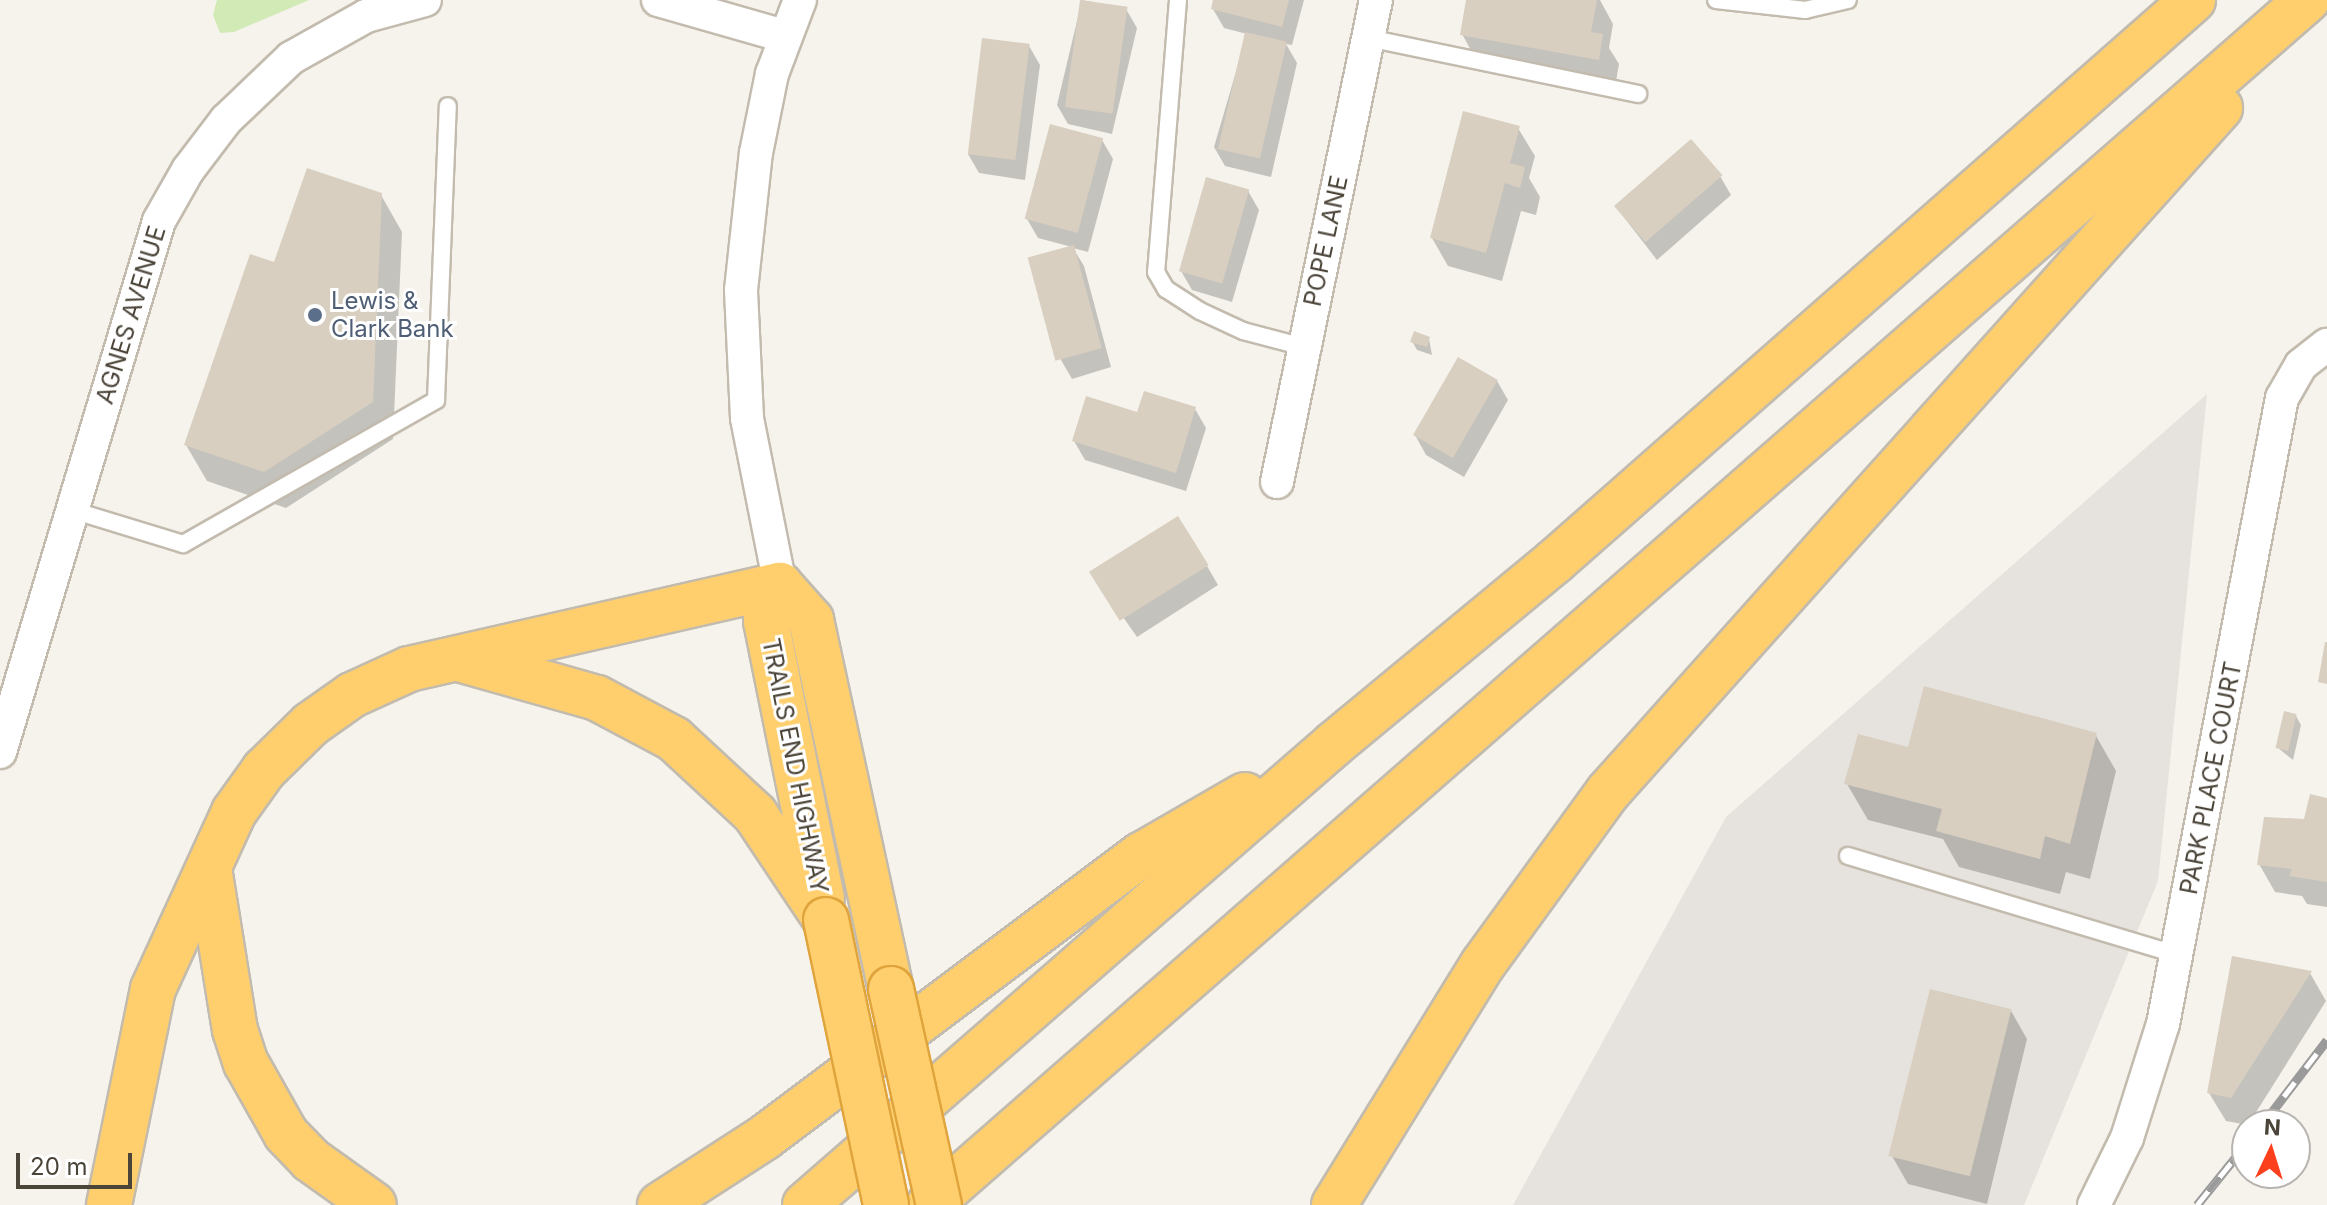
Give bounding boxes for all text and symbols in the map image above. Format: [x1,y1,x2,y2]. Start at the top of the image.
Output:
street label: POPE LANE [1298,173,1354,309]
street label: AGNES AVENUE [90,223,172,407]
place label: Lewis & Clark Bank [331,287,454,343]
marker: Lewis & Clark Bank [306,306,324,324]
street label: TRAILS END HIGHWAY [756,636,834,896]
street label: PARK PLACE COURT [2174,659,2248,897]
north arrow [2231,1109,2311,1189]
text: N [2263,1114,2282,1141]
scale bar [20,1137,136,1187]
text: 20 m [30,1152,88,1181]

